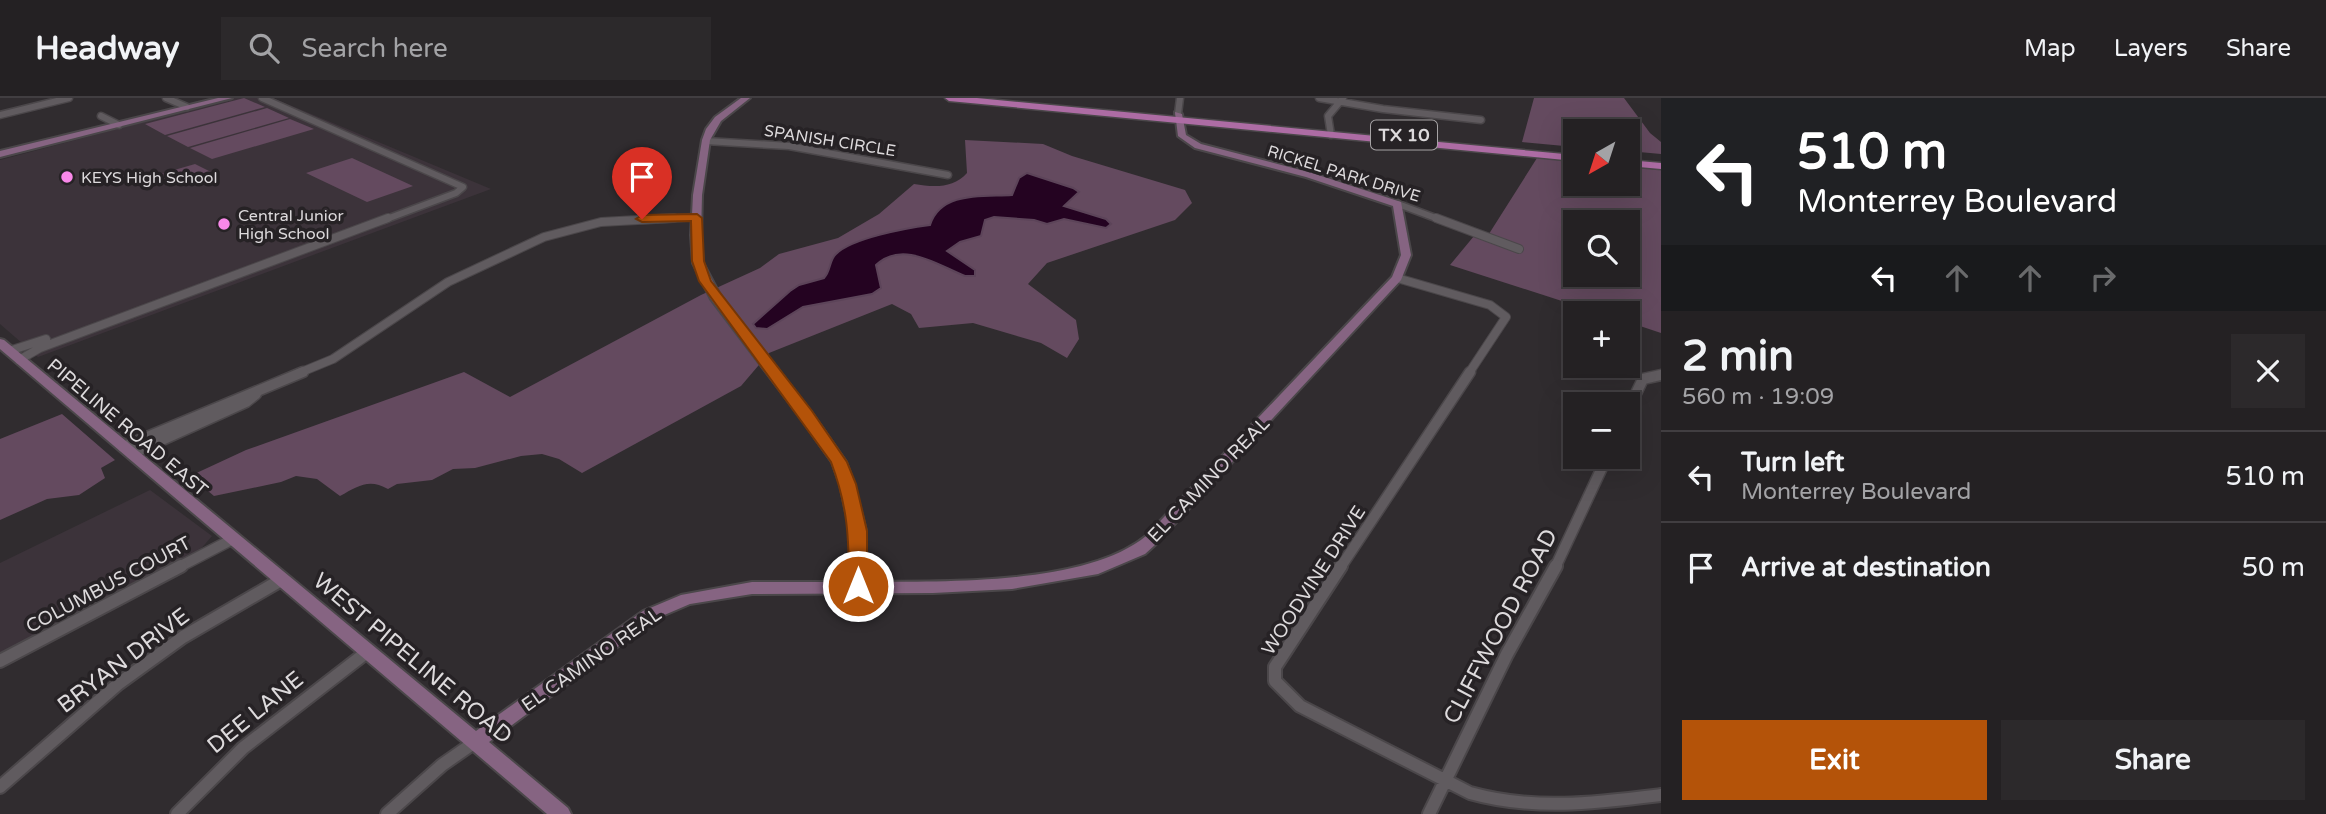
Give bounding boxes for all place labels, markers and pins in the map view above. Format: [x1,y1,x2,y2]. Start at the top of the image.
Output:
pin [612,147,672,219]
place label: KEYS High School [81,168,218,188]
marker: KEYS High School [59,169,75,185]
place label: Central Junior High School [238,206,345,244]
marker: Central Junior High School [216,216,232,232]

